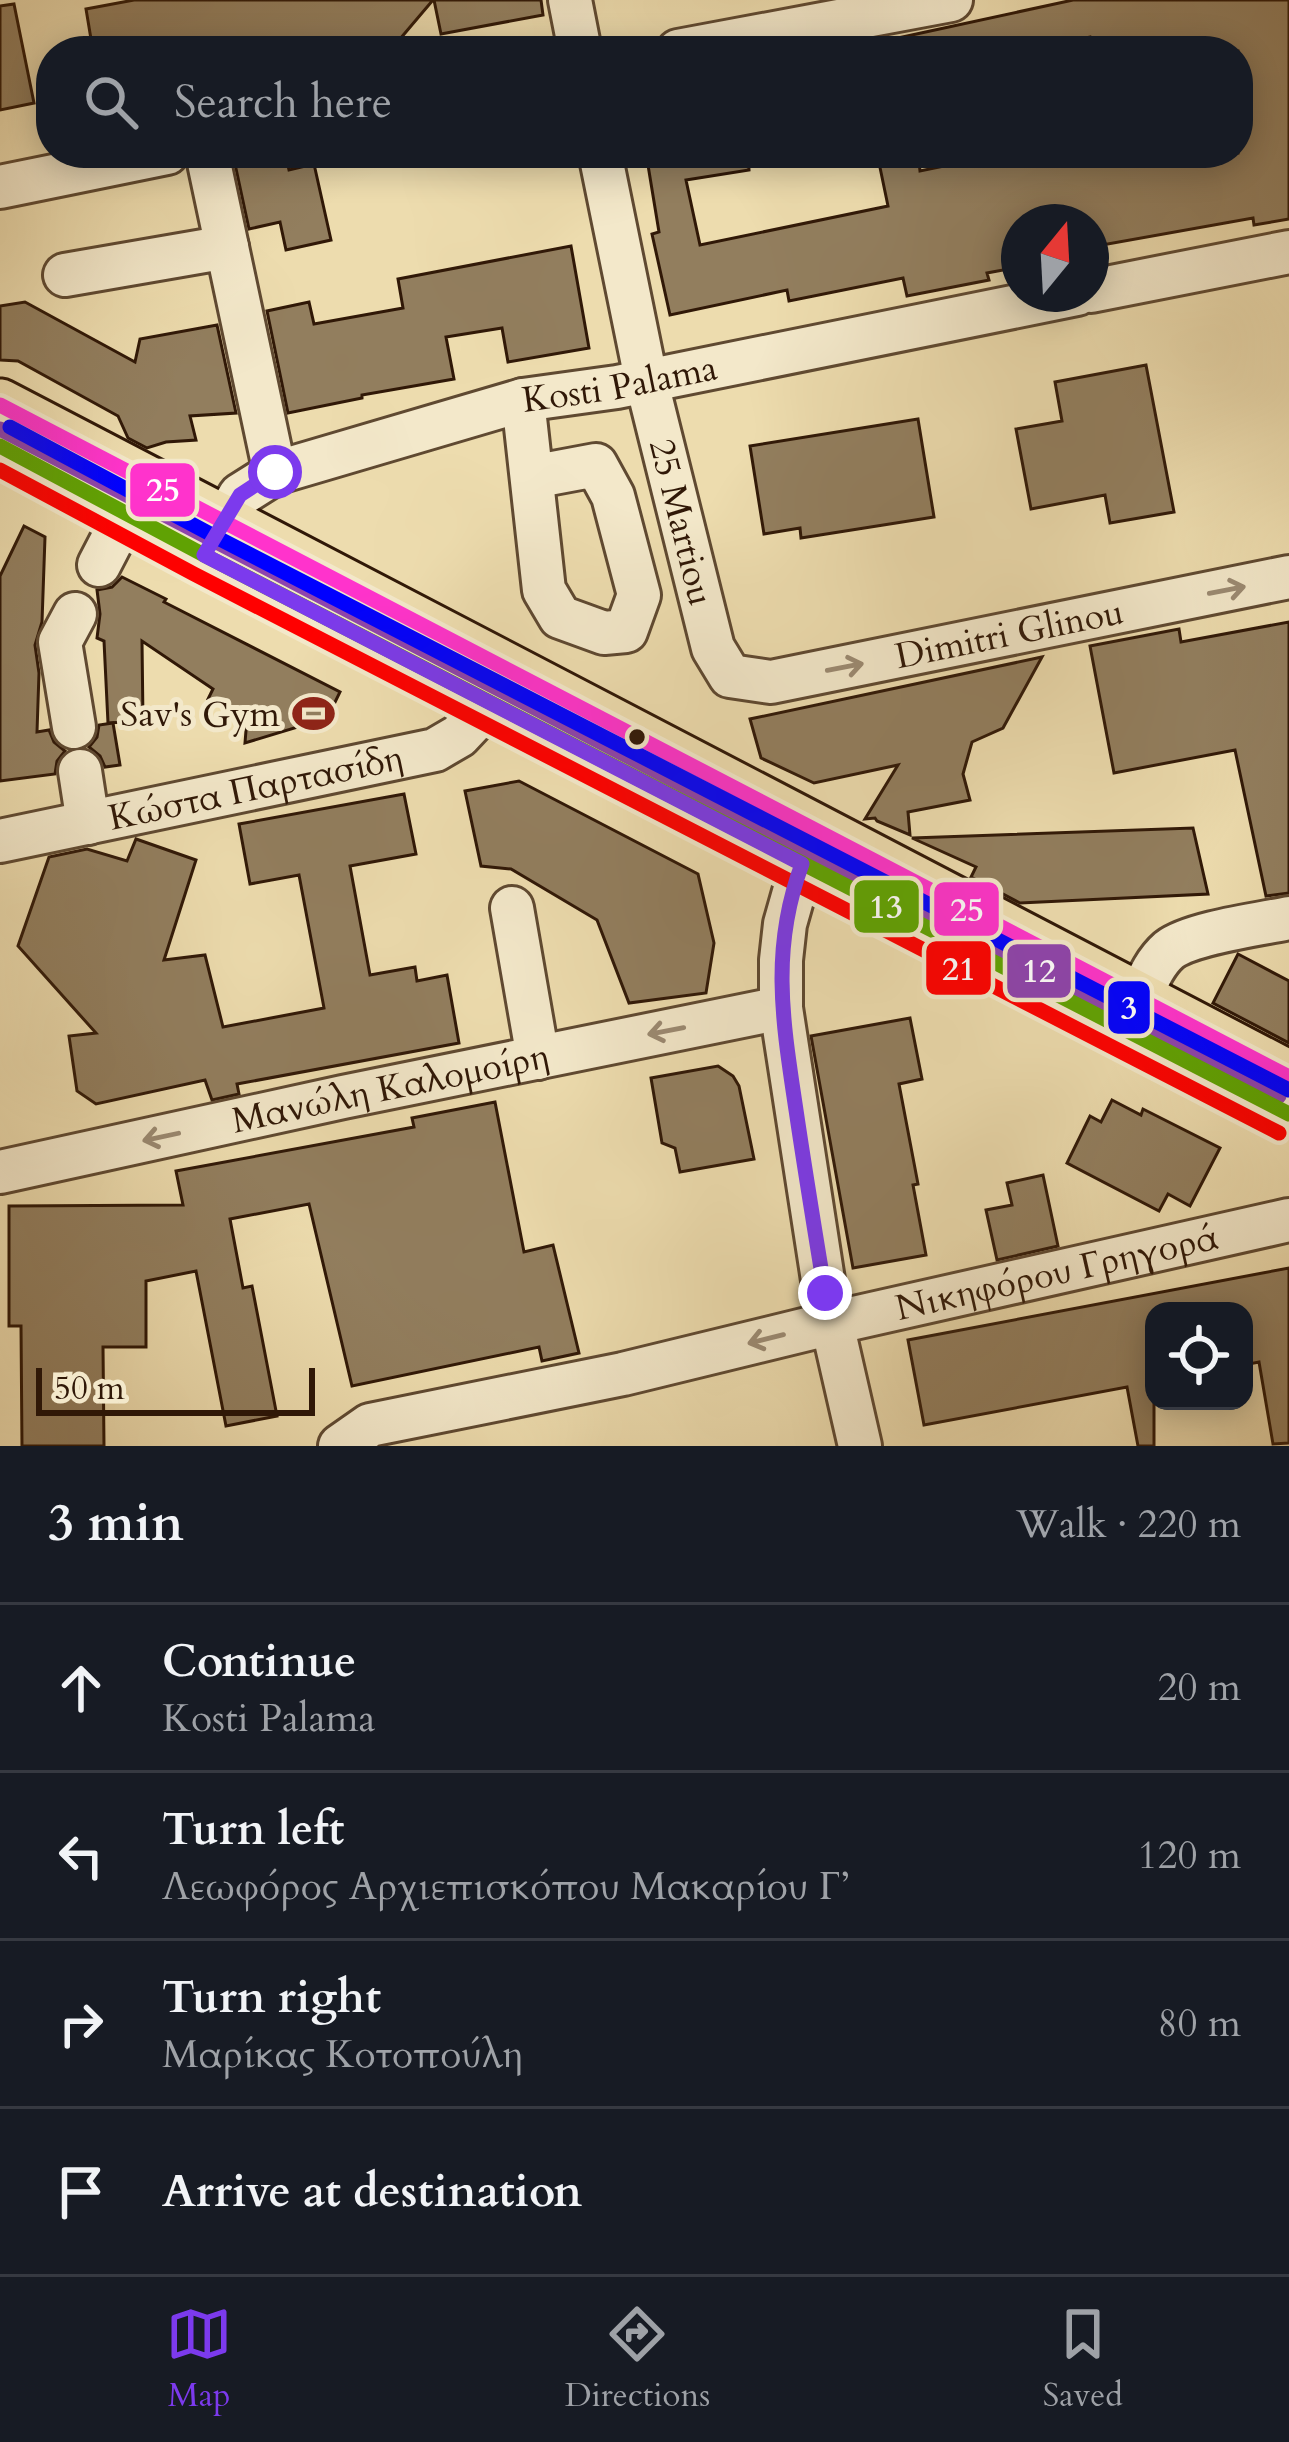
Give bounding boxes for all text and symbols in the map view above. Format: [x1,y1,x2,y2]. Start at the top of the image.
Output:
search box [36,36,1253,168]
icon: search [78,69,144,135]
text: Search here [174,72,392,133]
north arrow [1001,204,1109,312]
street label: Kosti Palama [519,343,722,424]
street label: 25 Martiou [637,434,726,610]
route start [248,445,302,499]
line badge: 25 [128,461,197,519]
text: 25 [146,468,180,513]
one-way arrow [1207,578,1246,600]
street label: Dimitri Glinou [891,587,1128,681]
one-way arrow [825,655,864,678]
place label: Sav's Gym [120,690,281,739]
sports icon: Sav's Gym [291,691,337,737]
unlabelled marker [626,726,648,748]
street label: Κώστα Παρτασίδη [104,733,407,842]
line badge: 13 [852,878,921,935]
line badge: 25 [932,880,1001,938]
text: 13 [869,885,903,930]
text: 25 [950,888,984,933]
line badge: 21 [924,939,993,997]
line badge: 12 [1005,942,1073,1000]
text: 21 [942,947,976,992]
text: 12 [1022,949,1056,994]
line badge: 3 [1106,979,1152,1036]
text: 3 [1121,986,1137,1031]
one-way arrow [648,1021,686,1044]
street label: Μανώλη Καλομοίρη [227,1031,553,1145]
one-way arrow [143,1126,181,1149]
street label: Νικηφόρου Γρηγορά [891,1212,1224,1332]
route end [798,1266,852,1320]
map controls [1145,1302,1253,1410]
button: locate [1145,1302,1253,1410]
one-way arrow [747,1329,785,1351]
scale bar [36,1362,315,1415]
text: 50 m [54,1366,125,1411]
text: 3 min [48,1489,184,1559]
text: Walk · 220 m [1016,1498,1241,1551]
text: Continue [162,1631,356,1692]
icon: ahead [48,1655,114,1721]
text: 20 m [1158,1661,1241,1714]
text: Kosti Palama [162,1692,375,1745]
text: Turn left [162,1799,344,1860]
icon: left [48,1823,114,1889]
text: 120 m [1138,1829,1241,1882]
text: Λεωφόρος Αρχιεπισκόπου Μακαρίου Γ’ [162,1860,849,1913]
text: Turn right [162,1967,381,2028]
icon: right [48,1991,114,2057]
text: 80 m [1158,1997,1241,2050]
text: Μαρίκας Κοτοπούλη [162,2028,523,2081]
icon: arrive [48,2159,114,2225]
text: Arrive at destination [162,2161,582,2222]
tab: Map [166,2301,232,2418]
tab: Directions [565,2301,710,2418]
tab: Saved [1043,2301,1123,2418]

